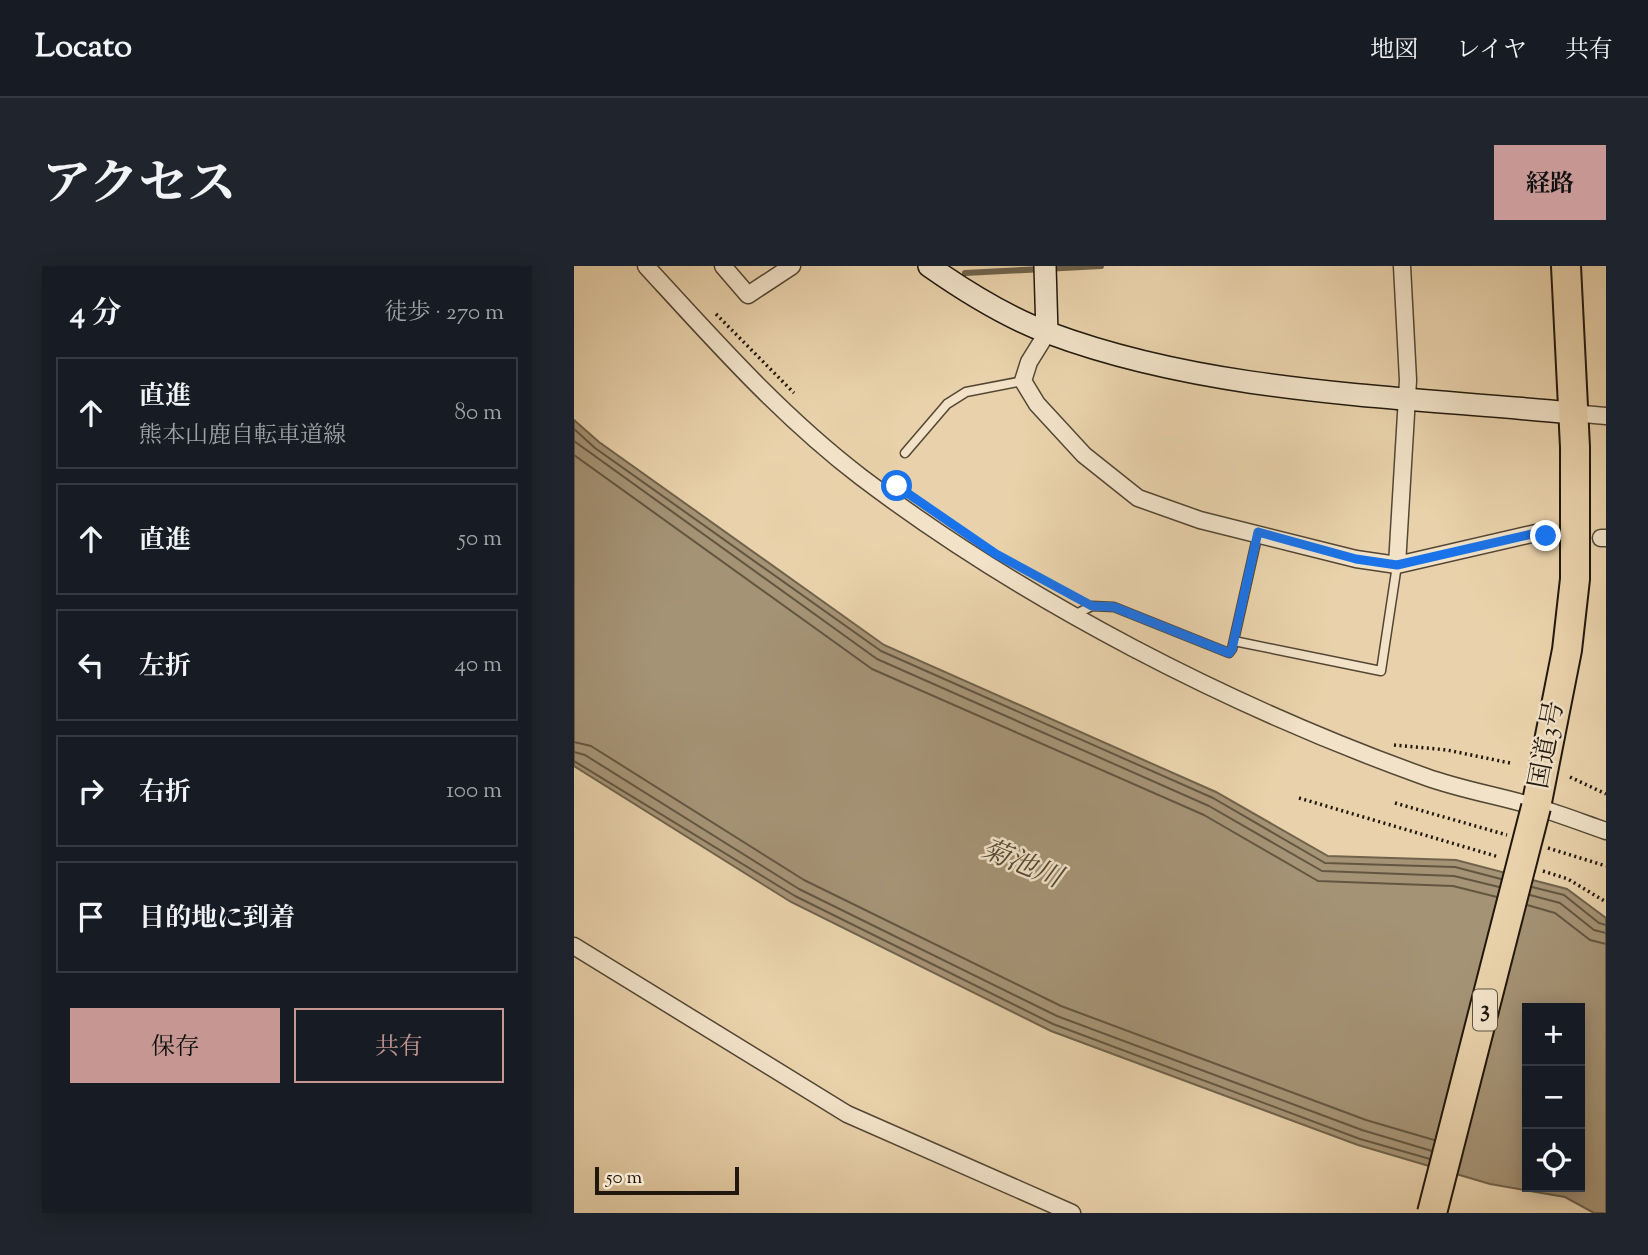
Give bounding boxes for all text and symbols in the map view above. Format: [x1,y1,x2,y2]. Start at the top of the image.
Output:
text: Locato [35,24,132,72]
text: 地図 [1370,34,1418,68]
text: レイヤ [1456,34,1527,68]
text: 共有 [1565,34,1613,68]
button: 経路 [1494,145,1606,220]
text: アクセス [42,152,237,222]
text: 4 分 [70,293,122,336]
text: 徒歩 · 270 m [384,297,504,330]
text: 直進 [139,379,191,416]
icon: ahead [72,394,110,432]
text: 80 m [454,397,502,430]
text: 熊本山鹿自転車道線 [139,420,346,453]
route start [881,470,912,501]
icon: ahead [72,520,110,558]
route end [1530,520,1561,551]
text: 直進 [139,523,191,560]
text: 50 m [458,523,502,556]
icon: left [72,646,110,684]
text: 左折 [139,649,191,686]
text: 40 m [455,649,502,682]
street label: 国道3号 [1521,698,1575,792]
icon: right [72,772,110,810]
text: 右折 [139,775,191,812]
text: 100 m [446,775,502,808]
water label: 菊池川 [975,831,1070,900]
icon: arrive [72,898,110,936]
text: 目的地に到着 [139,901,295,938]
road number: 3 [1473,990,1497,1030]
map controls [1522,1003,1585,1192]
button: + [1522,1003,1585,1066]
button: 保存 [70,1008,280,1083]
button: 共有 [294,1008,504,1083]
button: − [1522,1066,1585,1129]
button: locate [1522,1129,1585,1192]
scale bar [595,1164,738,1196]
text: 50 m [606,1165,642,1192]

